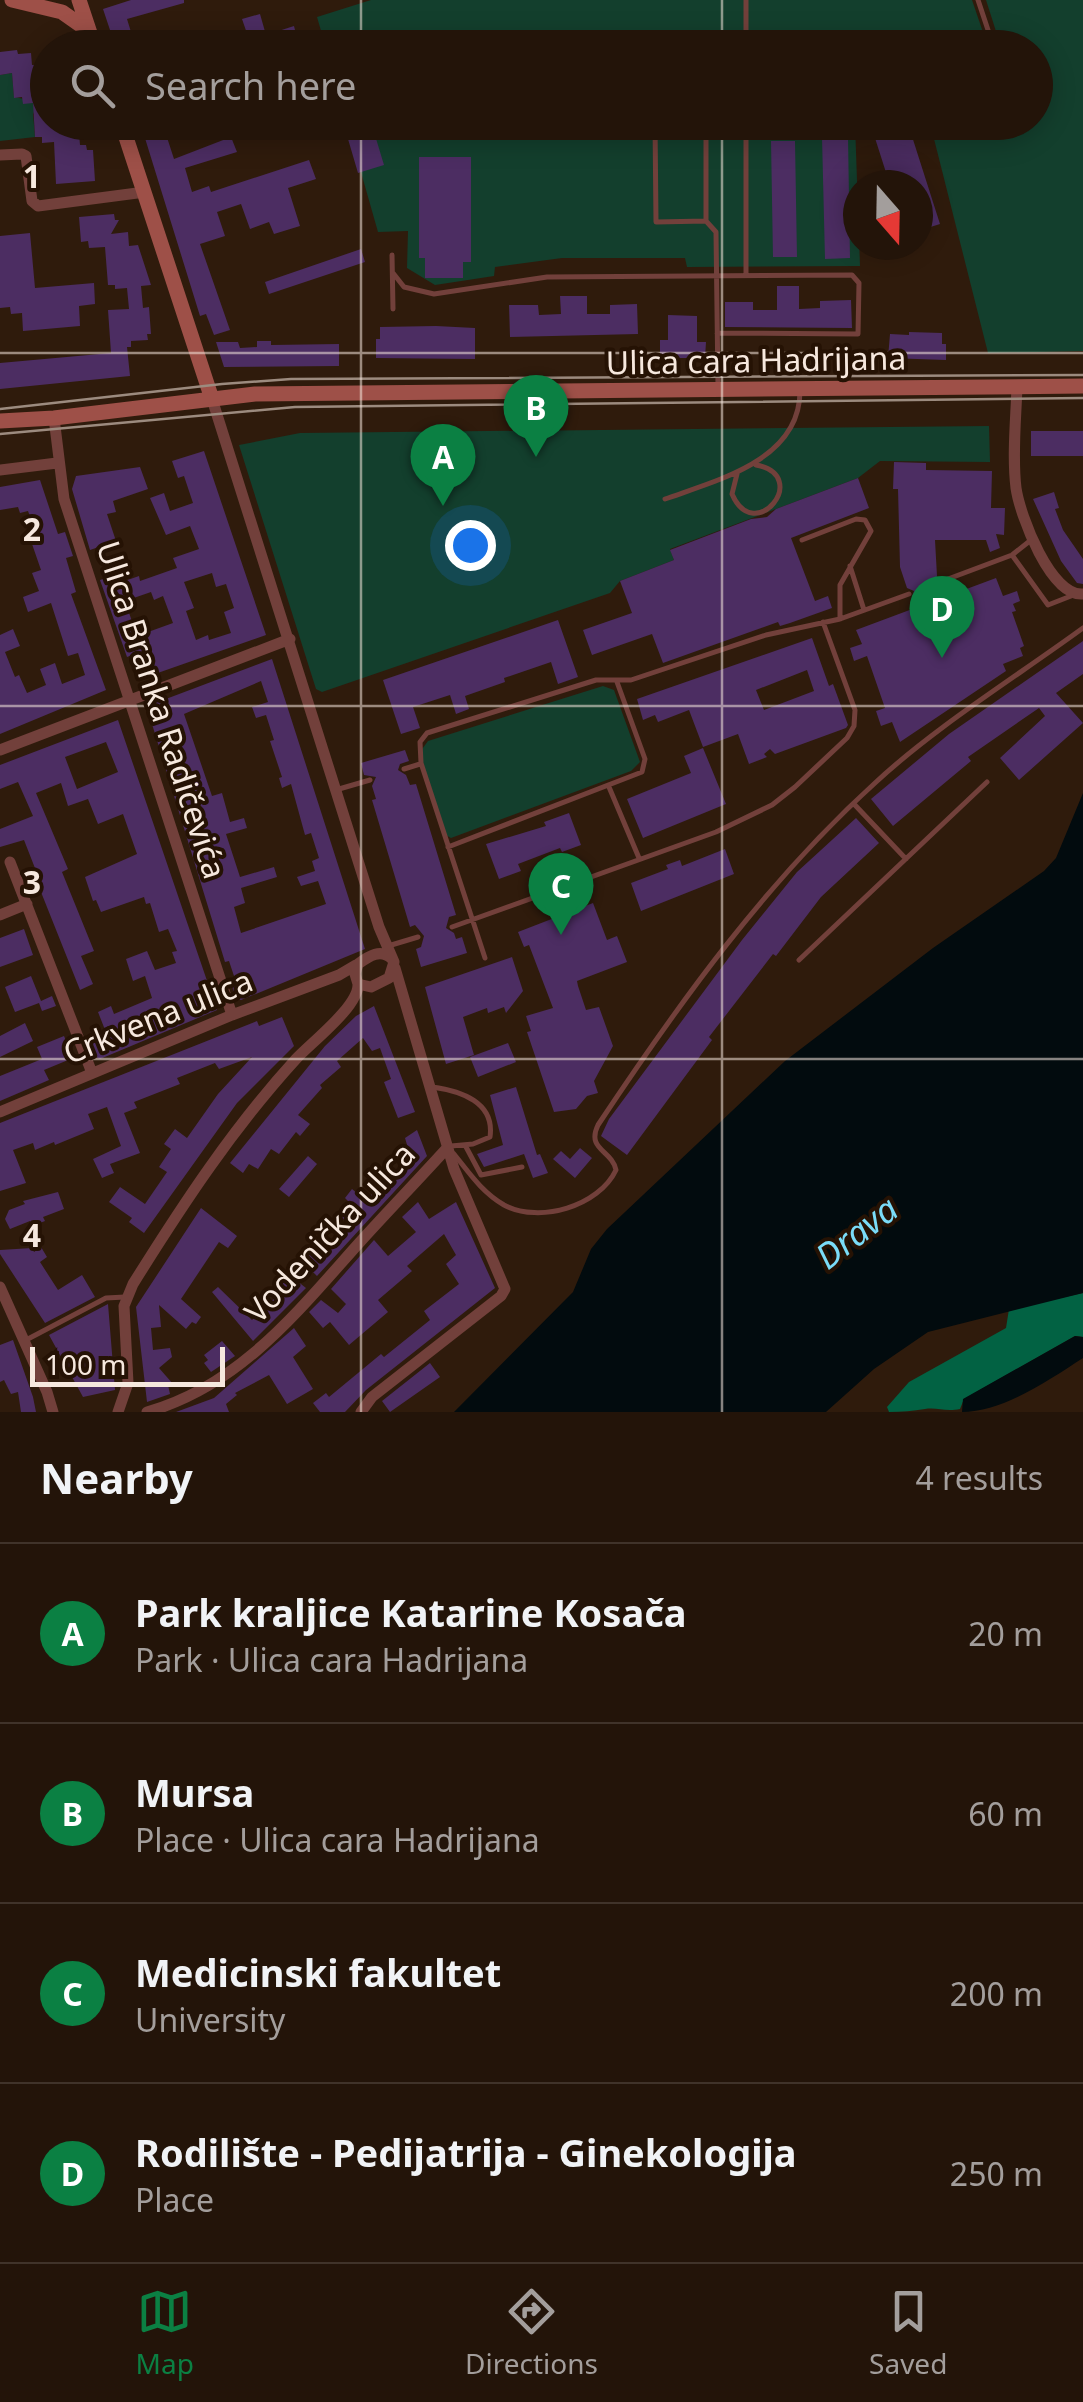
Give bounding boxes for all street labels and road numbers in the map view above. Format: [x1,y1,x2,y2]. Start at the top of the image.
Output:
street label: Ulica cara Hadrijana [605,335,907,384]
street label: Ulica Branka Radičevića [88,535,237,884]
street label: Crkvena ulica [56,958,258,1073]
street label: Vodenička ulica [234,1132,424,1331]

